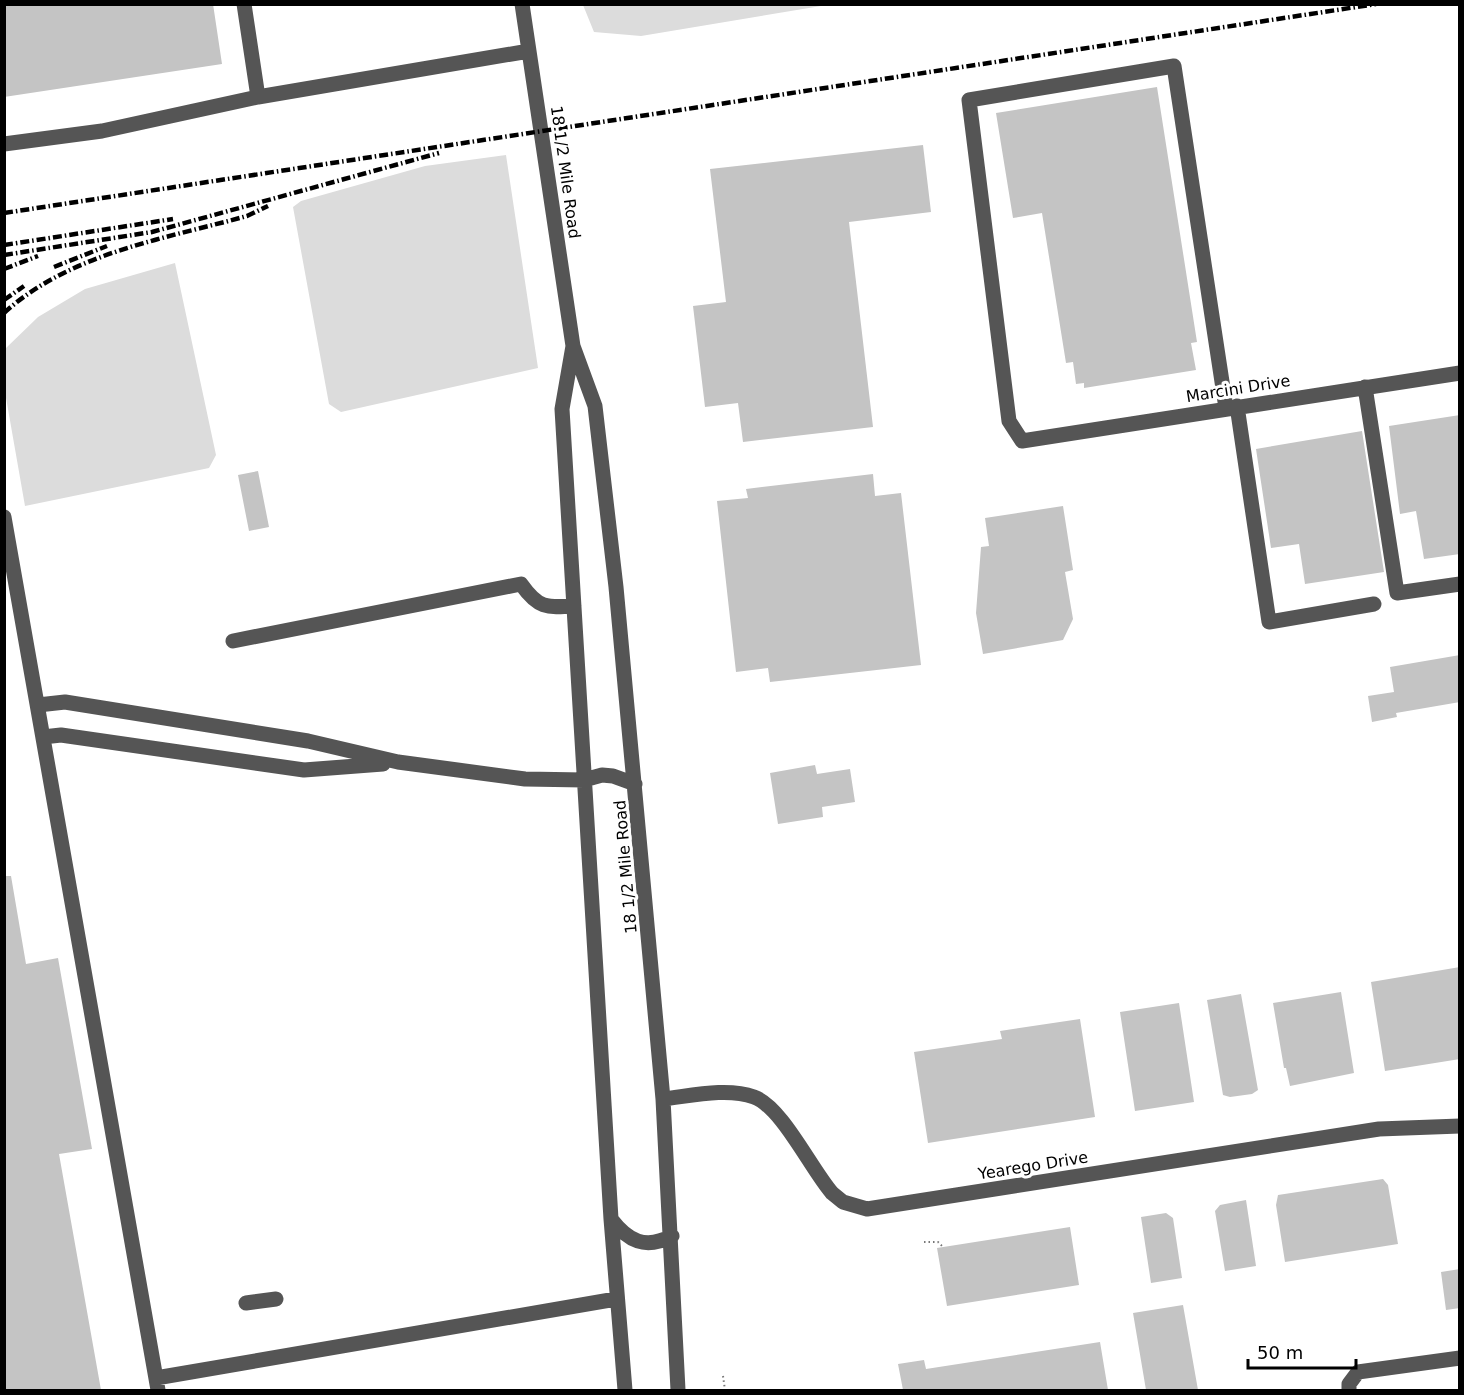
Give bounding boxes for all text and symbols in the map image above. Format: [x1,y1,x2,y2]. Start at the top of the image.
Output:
street label: 18 1/2 Mile Road [547,104,584,240]
street label: Marcini Drive [1185,371,1292,406]
street label: 18 1/2 Mile Road [610,799,641,935]
street label: Yearego Drive [976,1147,1089,1184]
scale bar [1248,1332,1356,1370]
text: 50 m [1257,1342,1303,1363]

